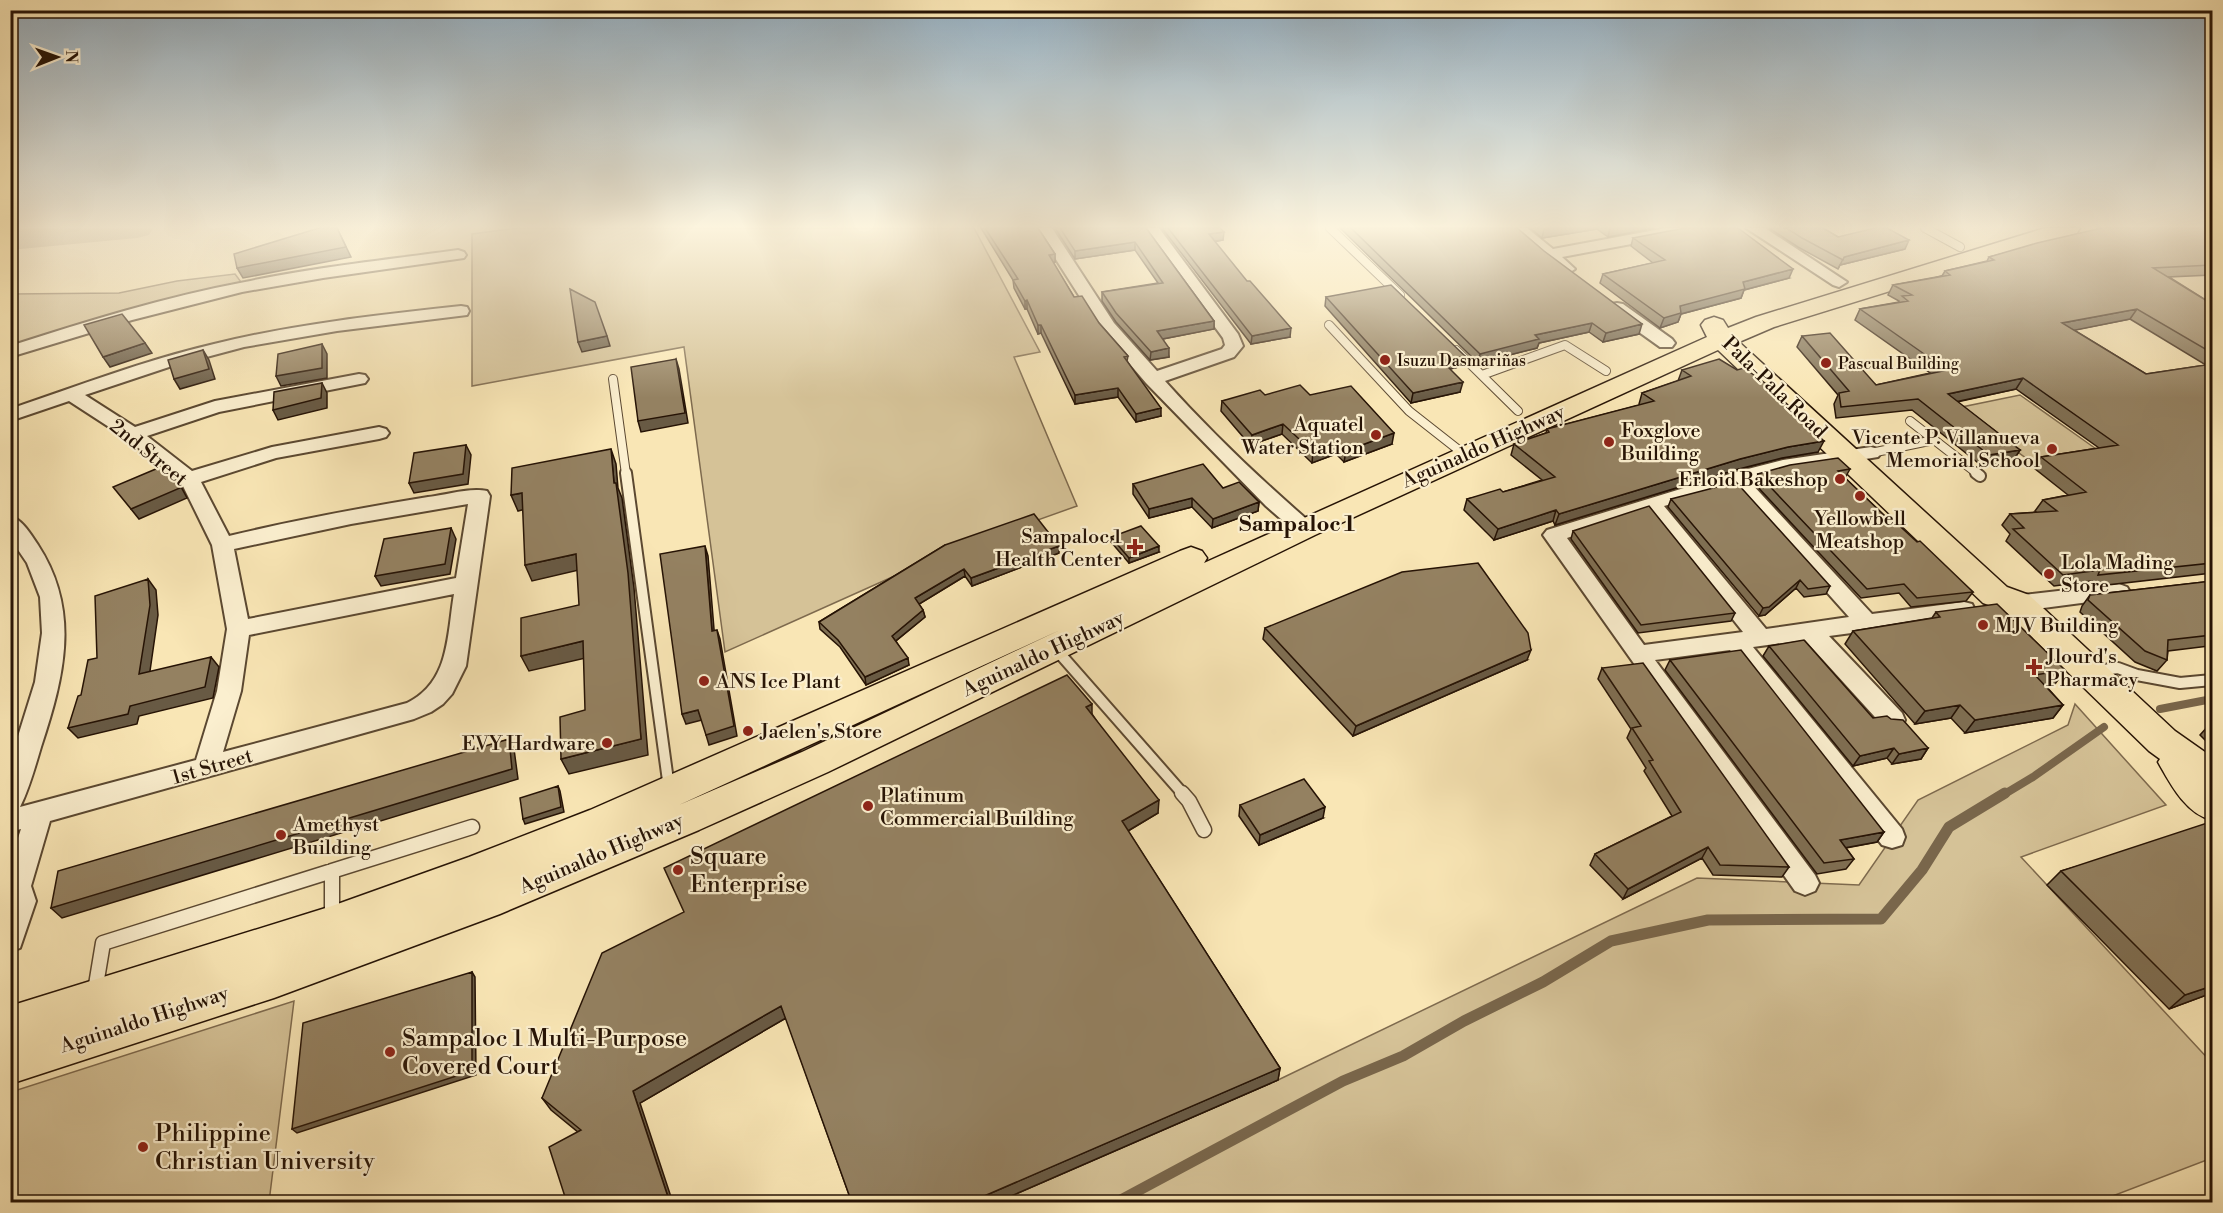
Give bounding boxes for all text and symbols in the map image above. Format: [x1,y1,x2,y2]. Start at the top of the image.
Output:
north arrow [27,27,87,87]
text: N [61,50,81,64]
street label: Pala-Pala Road [1716,332,1832,445]
place label: Isuzu Dasmariñas [1397,351,1526,371]
marker: Isuzu Dasmariñas [1378,353,1392,367]
place label: Pascual Building [1838,354,1960,374]
marker: Pascual Building [1819,356,1833,370]
street label: Aguinaldo Highway [1397,400,1569,495]
place label: Aquatel Water Station [1240,413,1364,461]
street label: 2nd Street [104,414,192,492]
place label: Foxglove Building [1620,419,1701,467]
place label: Vicente P. Villanueva Memorial School [1851,426,2041,474]
marker: Aquatel Water Station [1369,428,1383,442]
marker: Foxglove Building [1602,435,1616,449]
marker: Vicente P. Villanueva Memorial School [2045,442,2059,456]
place label: Erloid Bakeshop [1679,468,1828,493]
marker: Erloid Bakeshop [1833,472,1847,486]
marker: Yellowbell Meatshop [1853,489,1867,503]
place label: Yellowbell Meatshop [1813,507,1906,555]
district label: Sampaloc 1 [1239,511,1355,538]
place label: Sampaloc 1 Health Center [995,525,1122,573]
marker: Sampaloc 1 Health Center [1126,538,1144,556]
place label: Lola Mading Store [2061,551,2174,599]
marker: Lola Mading Store [2042,567,2056,581]
street label: Aguinaldo Highway [958,606,1129,703]
place label: MJV Building [1995,614,2119,639]
marker: MJV Building [1976,618,1990,632]
place label: Jlourd's Pharmacy [2045,645,2139,693]
marker: Jlourd's Pharmacy [2027,660,2041,674]
place label: ANS Ice Plant [715,670,841,695]
marker: ANS Ice Plant [697,674,711,688]
place label: Jaelen's Store [759,720,882,745]
marker: Jaelen's Store [741,724,755,738]
place label: EVY Hardware [462,732,595,757]
marker: EVY Hardware [600,736,614,750]
street label: 1st Street [169,744,256,791]
place label: Platinum Commercial Building [880,784,1074,832]
marker: Platinum Commercial Building [861,799,875,813]
street label: Aguinaldo Highway [515,808,688,901]
place label: Amethyst Building [292,813,379,861]
marker: Amethyst Building [274,828,288,842]
place label: Square Enterprise [690,842,808,900]
marker: Square Enterprise [671,863,685,877]
street label: Aguinaldo Highway [56,981,232,1060]
place label: Sampaloc 1 Multi-Purpose Covered Court [402,1024,687,1082]
marker: Sampaloc 1 Multi-Purpose Covered Court [383,1045,397,1059]
place label: Philippine Christian University [155,1119,375,1177]
marker: Philippine Christian University [136,1140,150,1154]

